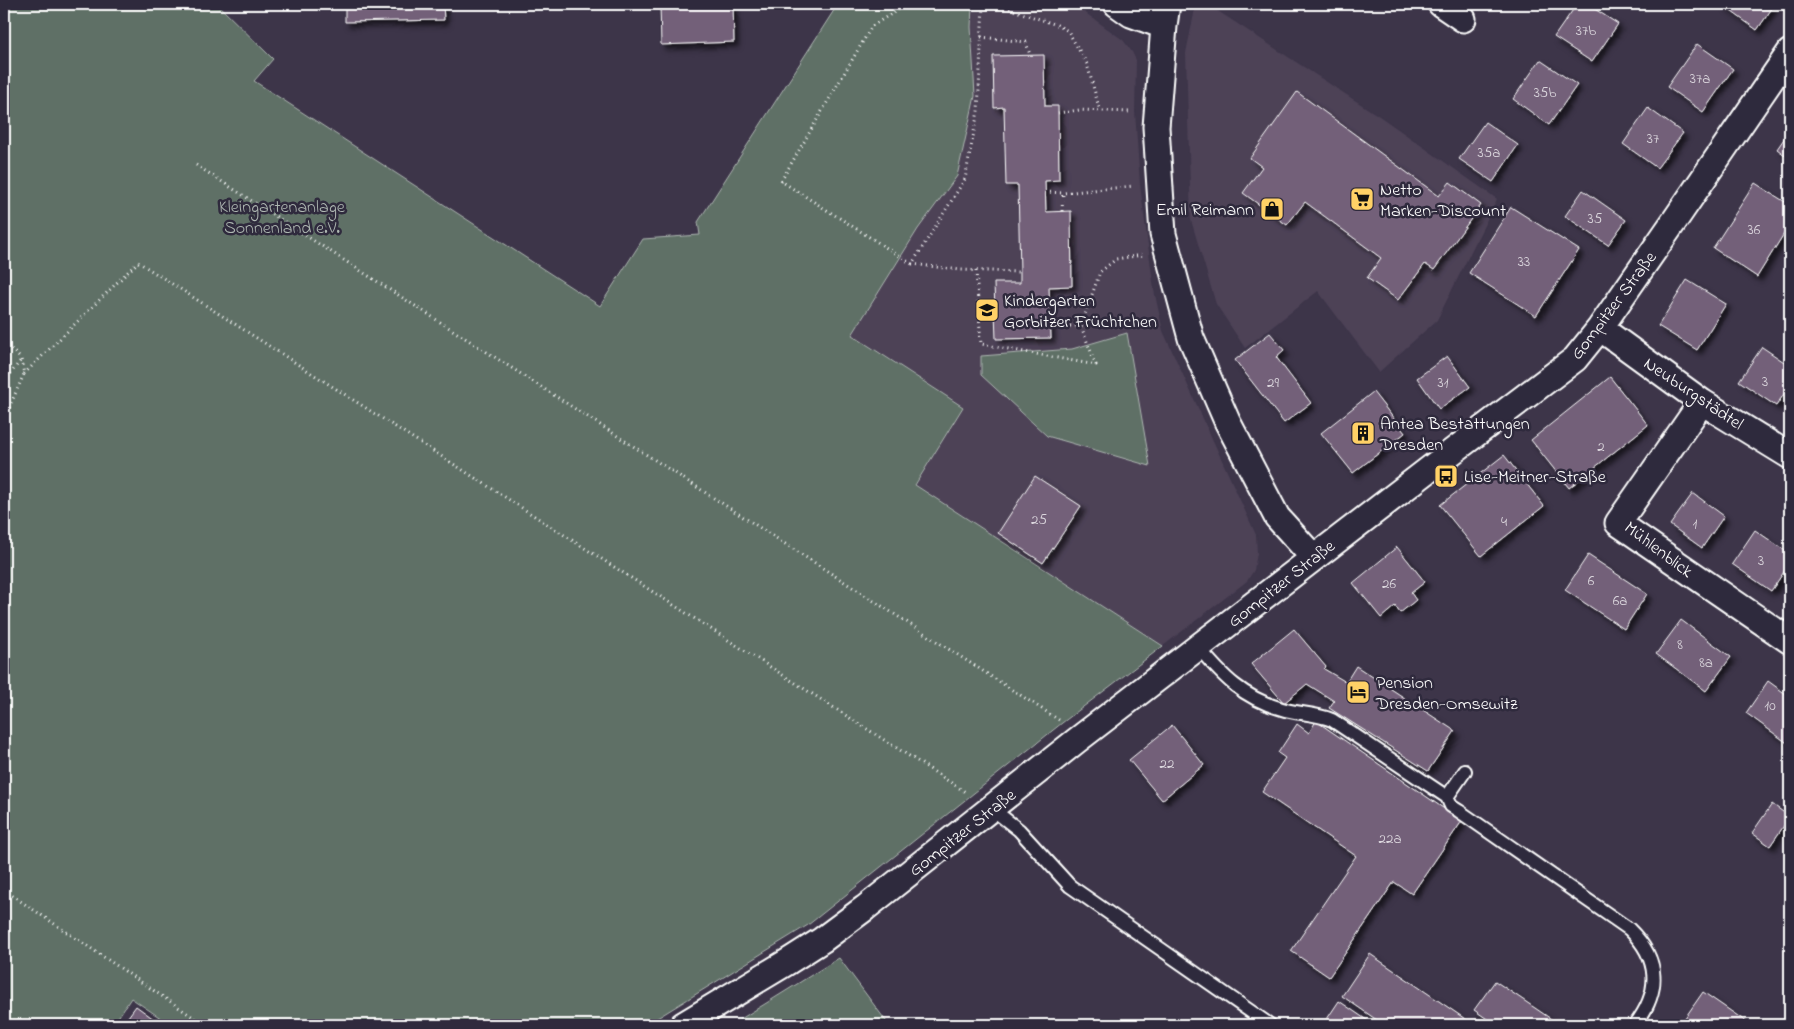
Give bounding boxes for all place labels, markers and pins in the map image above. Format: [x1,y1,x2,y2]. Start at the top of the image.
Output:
place label: Netto Marken-Discount [1380,178,1506,225]
supermarket icon: Netto Marken-Discount [1349,186,1375,212]
shop icon: Emil Reimann [1259,196,1285,222]
place label: Emil Reimann [1156,198,1254,224]
place label: Kindergarten Gorbitzer Früchtchen [1004,289,1157,336]
school or university icon: Kindergarten Gorbitzer Früchtchen [974,297,1000,323]
place label: Antea Bestattungen Dresden [1379,412,1530,459]
building icon: Antea Bestattungen Dresden [1350,420,1376,446]
bus stop icon: Lise-Meitner-Straße [1433,463,1459,489]
place label: Lise-Meitner-Straße [1464,465,1607,491]
place label: Pension Dresden-Omsewitz [1375,671,1518,718]
hotel icon: Pension Dresden-Omsewitz [1345,679,1371,705]

